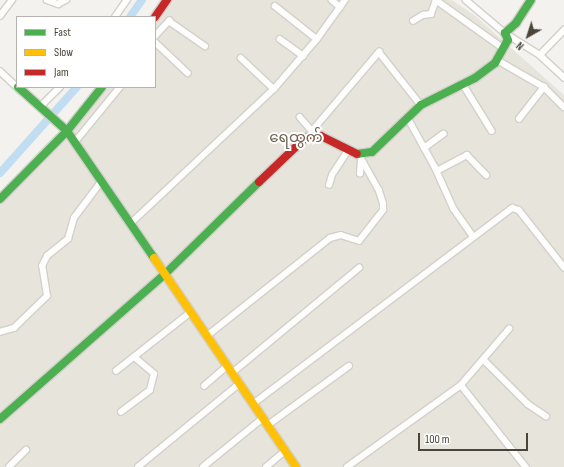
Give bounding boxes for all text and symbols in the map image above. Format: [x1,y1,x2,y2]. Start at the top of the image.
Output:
legend [16,16,156,88]
north arrow [508,16,548,56]
text: Fast [54,25,71,40]
text: N [514,39,527,53]
text: Slow [54,45,73,60]
text: Jam [54,65,69,80]
district label: ရေထွက် [269,129,323,147]
scale bar [420,425,530,451]
text: 100 m [425,432,450,447]

